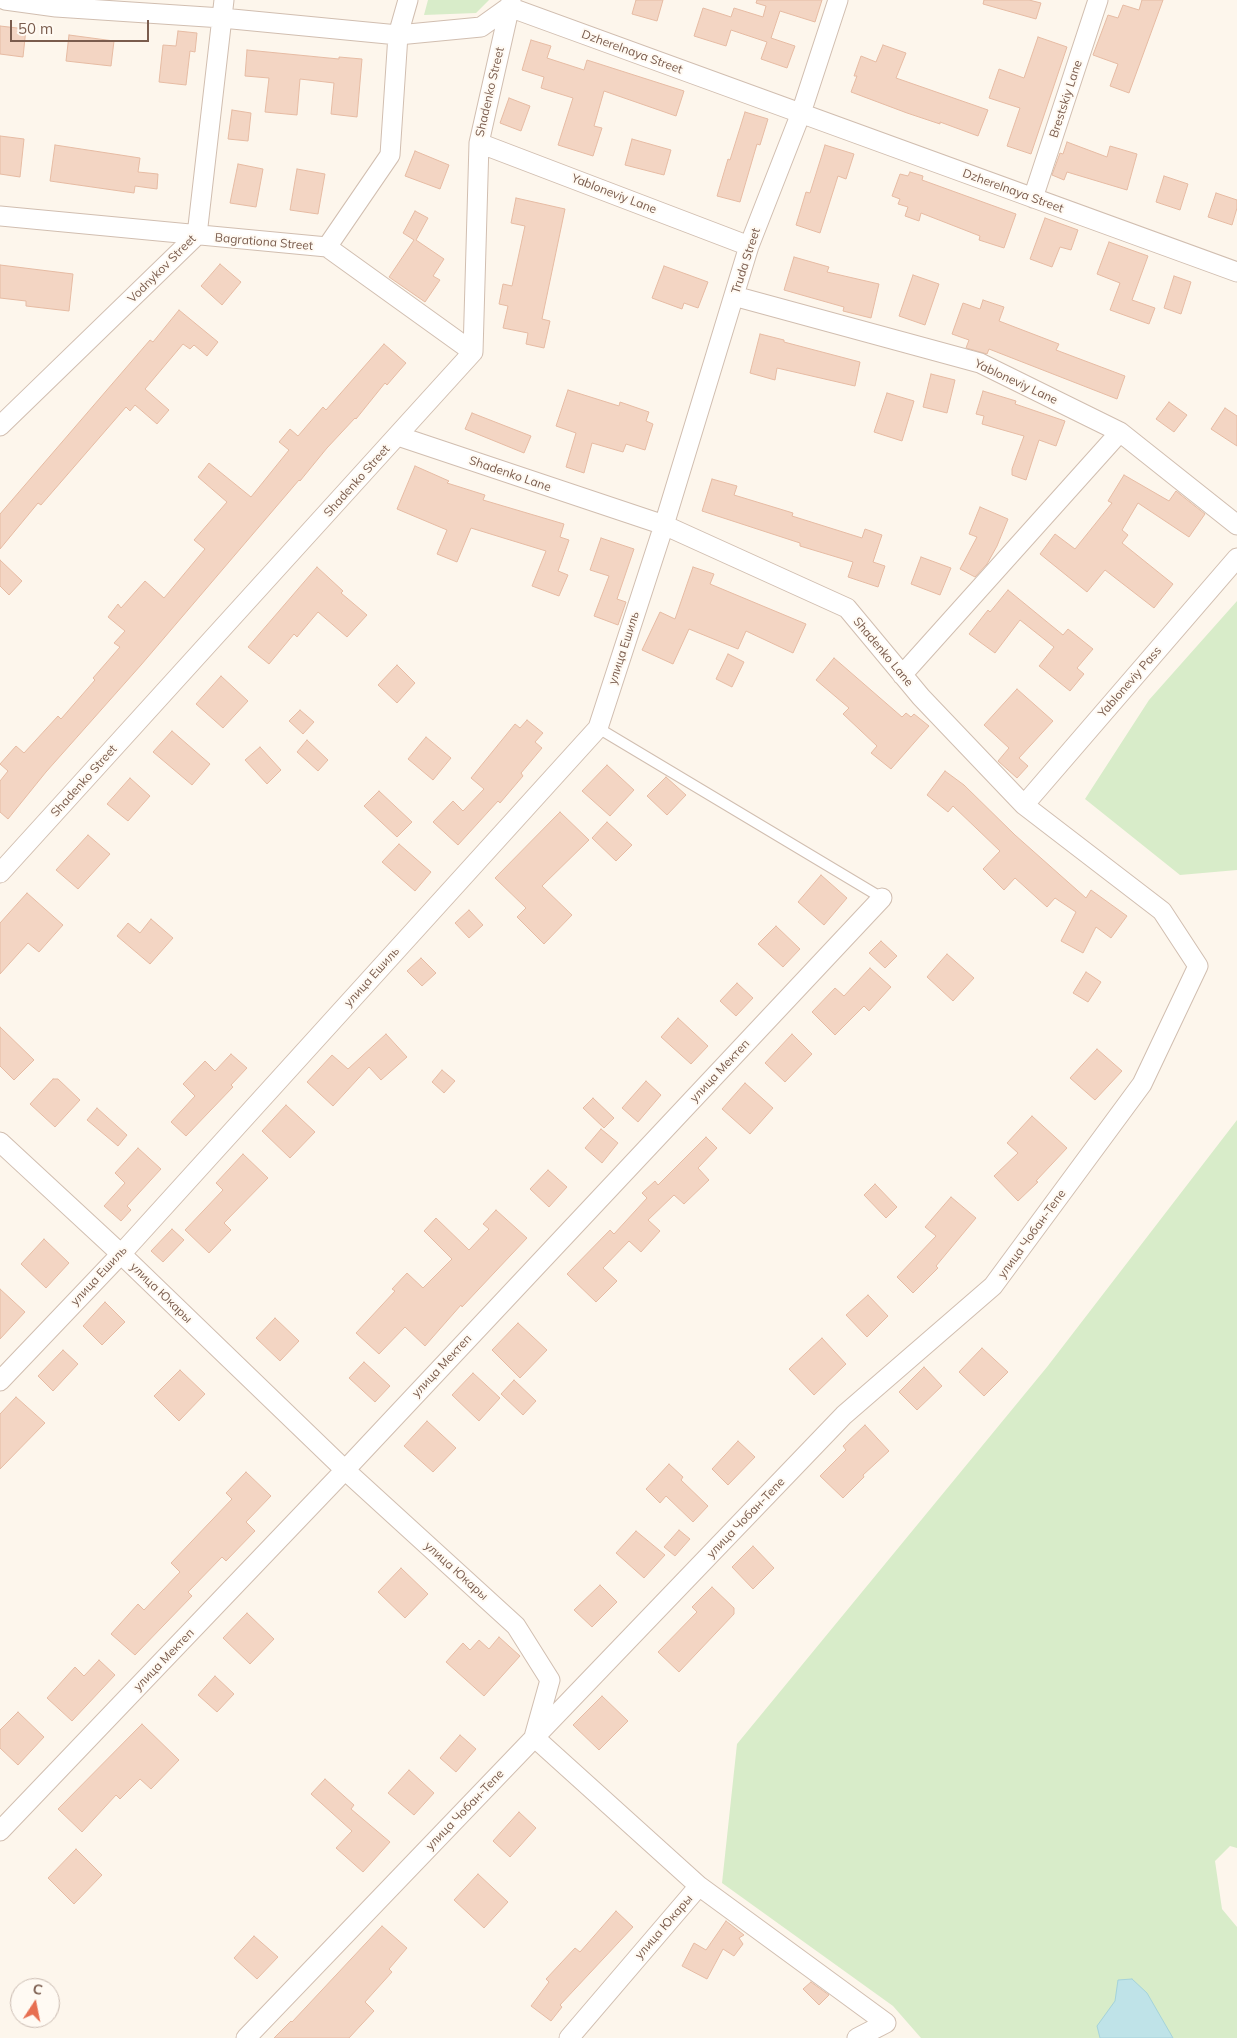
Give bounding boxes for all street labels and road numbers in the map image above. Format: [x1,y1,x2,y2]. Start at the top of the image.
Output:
street label: Dzherelnaya Street [580,27,684,77]
street label: Shadenko Street [473,46,507,138]
street label: Brestskiy Lane [1047,58,1085,140]
street label: Dzherelnaya Street [961,166,1065,216]
street label: Yabloneviy Lane [569,171,659,217]
street label: Truda Street [729,226,763,296]
street label: Bagrationa Street [214,231,314,253]
street label: Vodnykov Street [125,232,199,306]
street label: Yabloneviy Lane [972,356,1060,408]
street label: Shadenko Street [321,442,393,520]
street label: Shadenko Lane [467,453,553,495]
street label: улица Ешиль [605,610,643,686]
street label: Shadenko Lane [850,615,916,689]
street label: Yabloneviy Pass [1095,644,1165,720]
street label: Shadenko Street [48,742,120,820]
street label: улица Ешиль [341,944,403,1010]
street label: улица Мектеп [687,1037,753,1105]
street label: улица Чобан-Тепе [995,1187,1069,1281]
street label: улица Ешиль [68,1243,130,1309]
street label: улица Юкары [127,1260,195,1326]
street label: улица Мектеп [409,1332,475,1400]
street label: улица Чобан-Тепе [704,1475,788,1561]
street label: улица Юкары [421,1539,491,1603]
street label: улица Мектеп [131,1626,197,1694]
street label: улица Чобан-Тепе [423,1767,507,1853]
street label: улица Юкары [632,1892,696,1962]

